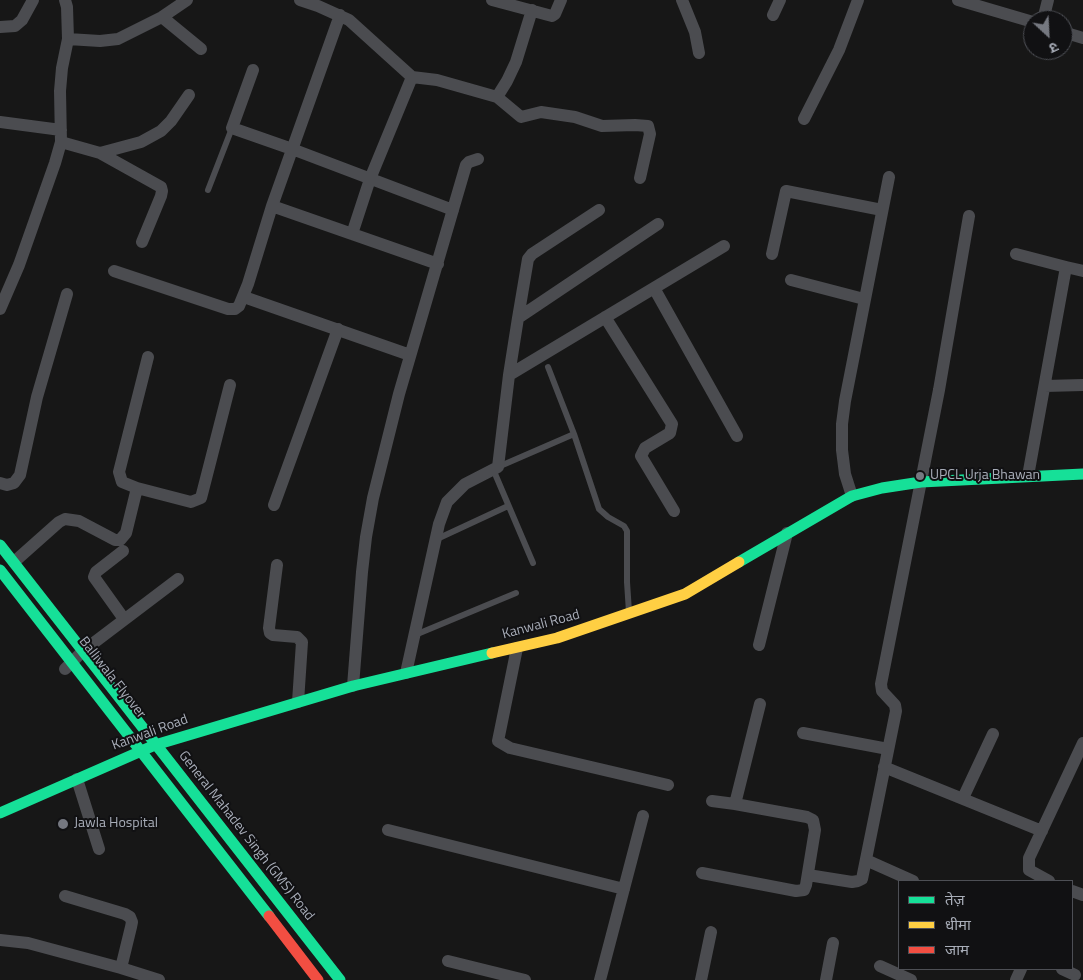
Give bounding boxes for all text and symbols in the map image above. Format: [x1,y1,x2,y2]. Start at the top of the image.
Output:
north arrow [1023,10,1073,60]
text: उ [1046,37,1062,59]
place label: UPCL Urja Bhawan [930,468,1040,484]
marker: UPCL Urja Bhawan [914,470,926,482]
street label: Kanwali Road [500,607,582,643]
street label: Balliwala Flyover [75,634,149,722]
street label: Kanwali Road [110,711,190,755]
street label: General Mahadev Singh (GMS) Road [175,748,317,924]
place label: Jawla Hospital [74,816,158,832]
marker: Jawla Hospital [56,817,70,831]
legend [898,880,1073,970]
text: तेज़ [945,888,965,911]
text: धीमा [945,913,971,936]
text: जाम [945,938,969,961]

